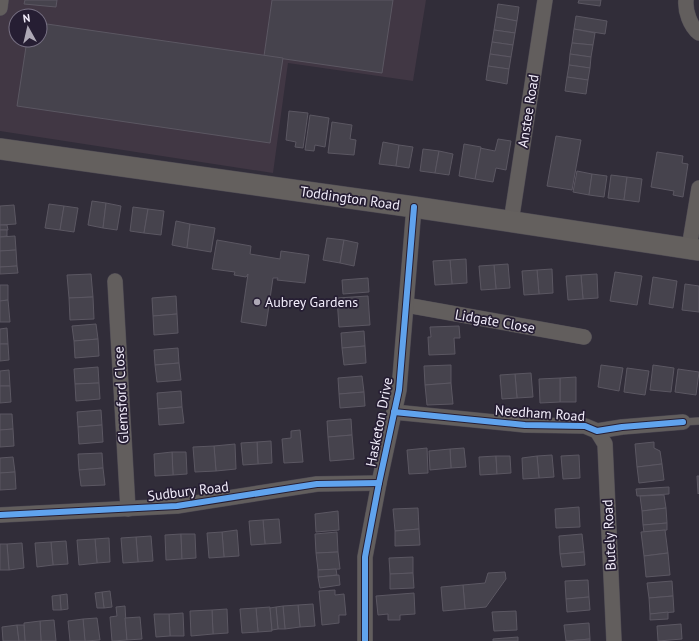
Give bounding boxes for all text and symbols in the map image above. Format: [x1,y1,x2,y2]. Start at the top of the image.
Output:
north arrow [8,8,48,48]
text: N [22,11,31,26]
street label: Anstee Road [513,73,543,149]
street label: Toddington Road [299,182,401,214]
place label: Aubrey Gardens [265,293,358,311]
marker: Aubrey Gardens [252,297,262,307]
street label: Lidgate Close [454,305,536,337]
street label: Glemsford Close [109,346,133,444]
street label: Hasketon Drive [362,376,396,468]
street label: Needham Road [494,401,586,425]
street label: Sudbury Road [146,477,230,505]
street label: Butely Road [598,499,620,571]

